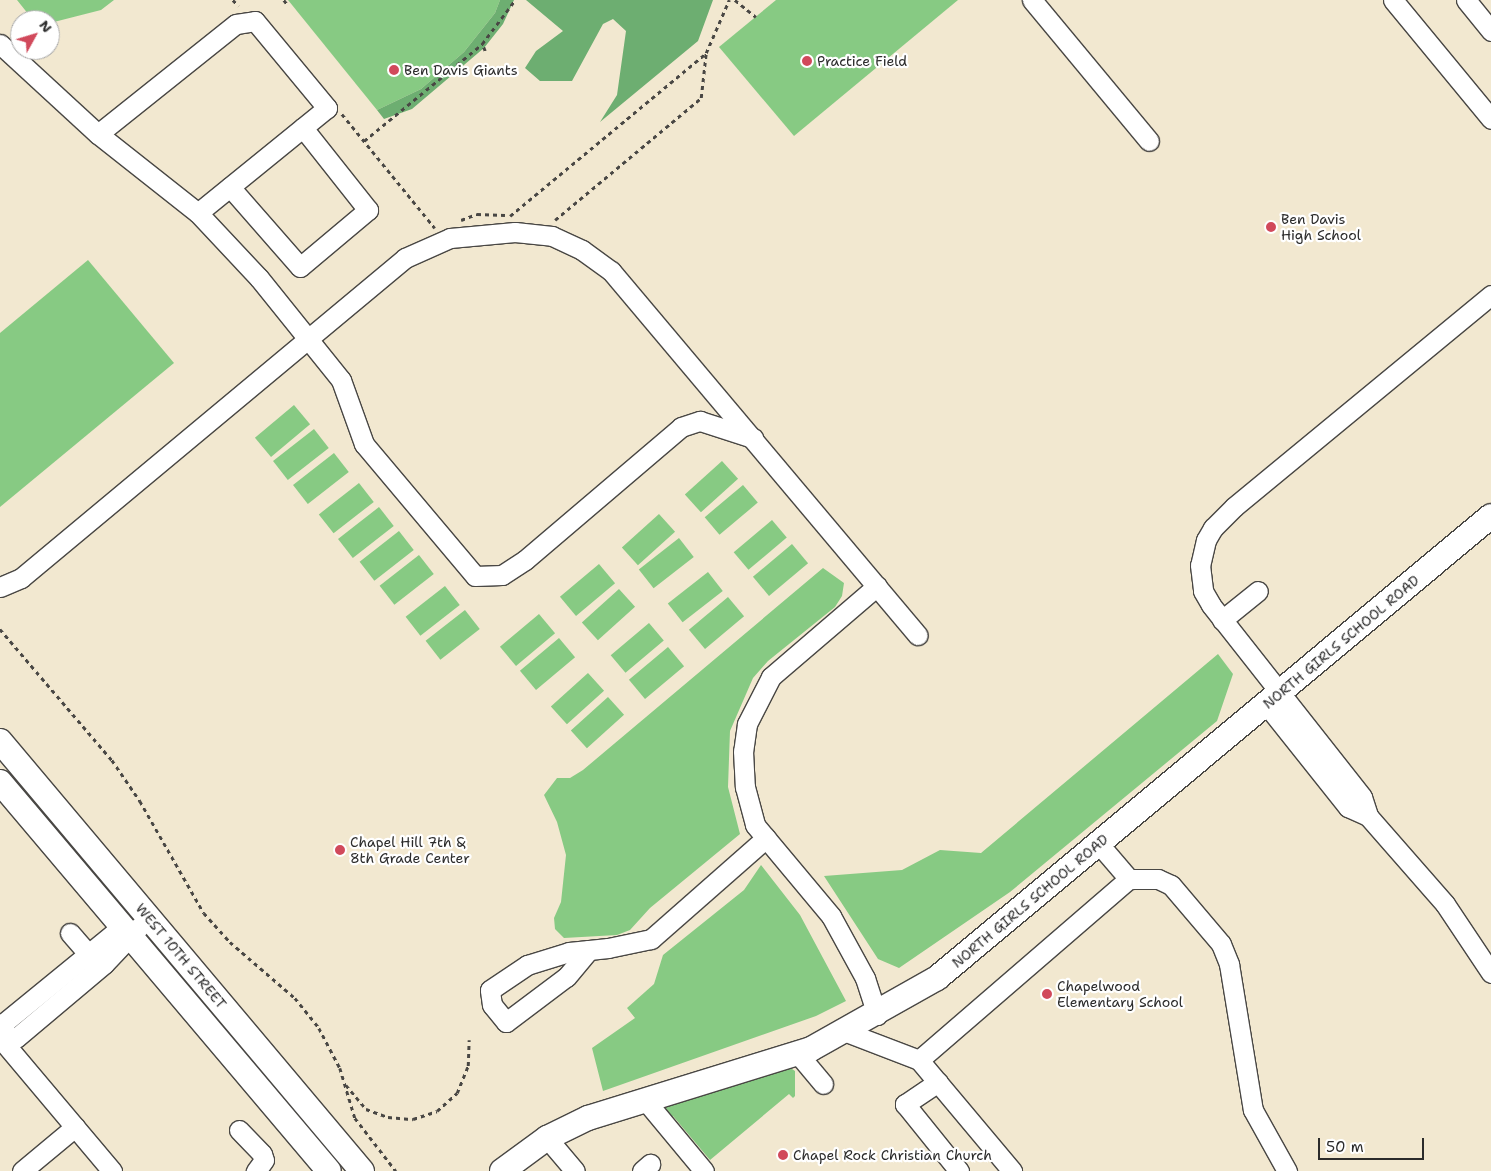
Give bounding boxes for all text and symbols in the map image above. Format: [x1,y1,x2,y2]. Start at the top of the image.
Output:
north arrow [10,10,60,60]
text: N [35,16,56,36]
place label: Practice Field [817,53,907,69]
marker: Practice Field [801,55,813,67]
place label: Ben Davis Giants [404,62,518,78]
marker: Ben Davis Giants [388,64,400,76]
place label: Ben Davis High School [1281,211,1361,243]
marker: Ben Davis High School [1265,221,1277,233]
street label: NORTH GIRLS SCHOOL ROAD [1260,572,1422,712]
street label: NORTH GIRLS SCHOOL ROAD [949,831,1111,971]
place label: Chapel Hill 7th & 8th Grade Center [350,834,470,866]
marker: Chapel Hill 7th & 8th Grade Center [334,844,346,856]
street label: WEST 10TH STREET [132,900,230,1012]
place label: Chapelwood Elementary School [1057,978,1183,1010]
marker: Chapelwood Elementary School [1041,988,1053,1000]
scale bar [1321,1128,1427,1160]
text: 50 m [1326,1137,1364,1157]
place label: Chapel Rock Christian Church [793,1147,992,1163]
marker: Chapel Rock Christian Church [777,1149,789,1161]

